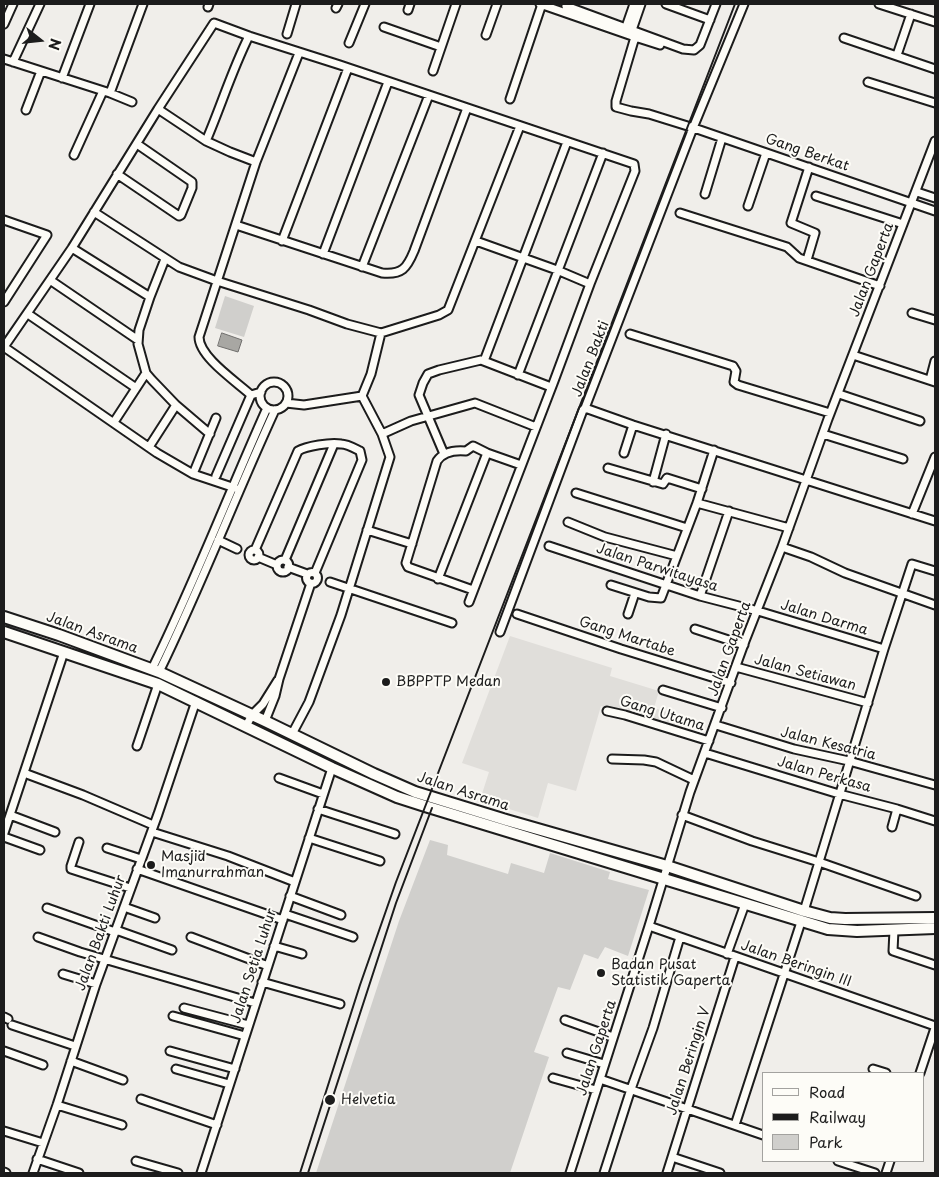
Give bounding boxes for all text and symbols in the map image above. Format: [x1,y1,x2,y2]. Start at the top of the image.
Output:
north arrow [15,15,65,65]
text: N [43,36,67,52]
street label: Gang Berkat [763,131,851,175]
street label: Jalan Gaperta [846,221,898,319]
street label: Jalan Bakti [569,319,613,399]
street label: Jalan Parwitayasa [594,540,720,596]
street label: Jalan Darma [778,597,870,639]
street label: Jalan Gaperta [705,599,755,699]
street label: Jalan Asrama [44,609,140,657]
street label: Gang Martabe [577,614,677,660]
street label: Jalan Setiawan [752,651,858,695]
place label: BBPPTP Medan [396,674,501,690]
marker: BBPPTP Medan [380,676,392,688]
street label: Gang Utama [618,693,706,735]
street label: Jalan Kesatria [779,724,877,764]
street label: Jalan Perkasa [775,754,873,796]
street label: Jalan Asrama [415,769,511,815]
place label: Masjid Imanurrahman [161,849,264,882]
marker: Masjid Imanurrahman [145,859,157,871]
street label: Jalan Bakti Luhur [72,873,130,993]
street label: Jalan Setia Luhur [228,906,280,1026]
street label: Jalan Beringin III [738,937,854,991]
place label: Badan Pusat Statistik Gaperta [611,957,730,990]
marker: Badan Pusat Statistik Gaperta [595,967,607,979]
street label: Jalan Gaperta [574,998,620,1098]
street label: Jalan Beringin V [664,1005,714,1117]
legend [762,1072,924,1162]
text: Road [809,1080,845,1103]
place label: Helvetia [341,1092,396,1108]
marker: Helvetia [323,1093,337,1107]
text: Railway [809,1105,866,1128]
text: Park [809,1130,843,1153]

